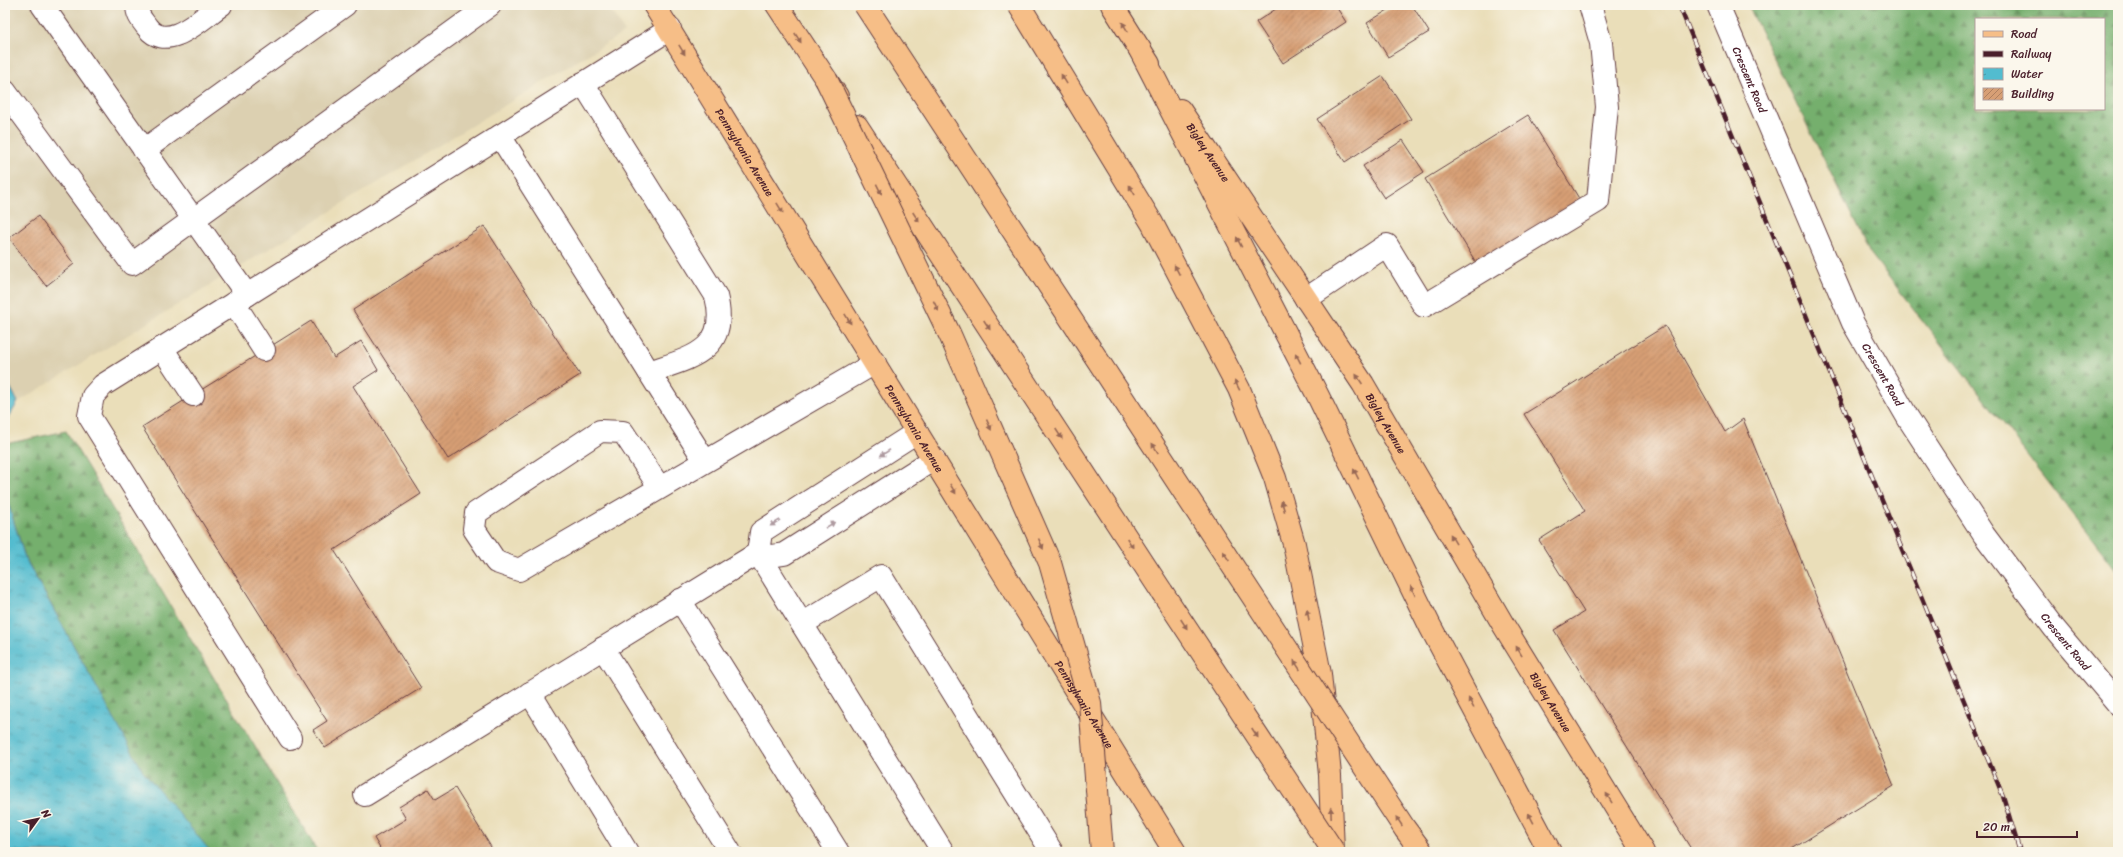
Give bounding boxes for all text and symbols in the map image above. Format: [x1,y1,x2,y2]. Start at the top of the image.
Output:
legend [1975,18,2105,110]
one-way arrow [1122,21,1129,33]
text: Road [2011,23,2038,45]
one-way arrow [795,32,802,43]
street label: Crescent Road [1727,43,1773,117]
text: Railway [2011,43,2052,65]
one-way arrow [679,44,686,56]
text: Water [2011,63,2044,85]
one-way arrow [1060,74,1068,84]
text: Building [2011,83,2054,105]
street label: Pennsylvania Avenue [710,104,780,201]
street label: Bigley Avenue [1182,119,1235,186]
one-way arrow [876,184,882,195]
one-way arrow [1128,185,1136,195]
one-way arrow [776,203,784,213]
one-way arrow [912,212,920,222]
one-way arrow [1235,236,1242,248]
one-way arrow [1173,264,1180,276]
one-way arrow [933,301,939,312]
one-way arrow [844,314,852,324]
one-way arrow [984,320,991,331]
street label: Crescent Road [1857,339,1909,411]
one-way arrow [1295,352,1301,363]
one-way arrow [1356,373,1363,385]
one-way arrow [1234,379,1240,391]
street label: Pennsylvania Avenue [880,380,949,477]
street label: Bigley Avenue [1361,389,1411,458]
one-way arrow [986,419,992,431]
one-way arrow [1055,429,1063,439]
one-way arrow [1151,442,1159,453]
one-way arrow [880,449,890,457]
one-way arrow [1353,468,1359,480]
one-way arrow [949,484,957,494]
one-way arrow [1280,500,1286,512]
one-way arrow [770,519,780,527]
one-way arrow [825,521,835,529]
one-way arrow [1450,533,1457,545]
one-way arrow [1038,538,1044,550]
one-way arrow [1126,538,1134,548]
one-way arrow [1222,551,1230,561]
one-way arrow [1410,585,1416,596]
street label: Crescent Road [2036,608,2096,676]
one-way arrow [1305,609,1311,621]
one-way arrow [1180,618,1187,630]
one-way arrow [1516,645,1523,657]
street label: Pennsylvania Avenue [1050,656,1119,753]
one-way arrow [1294,659,1301,671]
street label: Bigley Avenue [1525,668,1577,736]
one-way arrow [1467,697,1474,708]
one-way arrow [1251,728,1259,738]
one-way arrow [1605,792,1612,804]
north arrow [18,799,58,839]
text: N [35,805,56,823]
one-way arrow [1328,807,1335,819]
one-way arrow [1528,812,1535,823]
scale bar [1977,813,2077,839]
one-way arrow [1395,815,1403,826]
text: 20 m [1983,816,2010,838]

